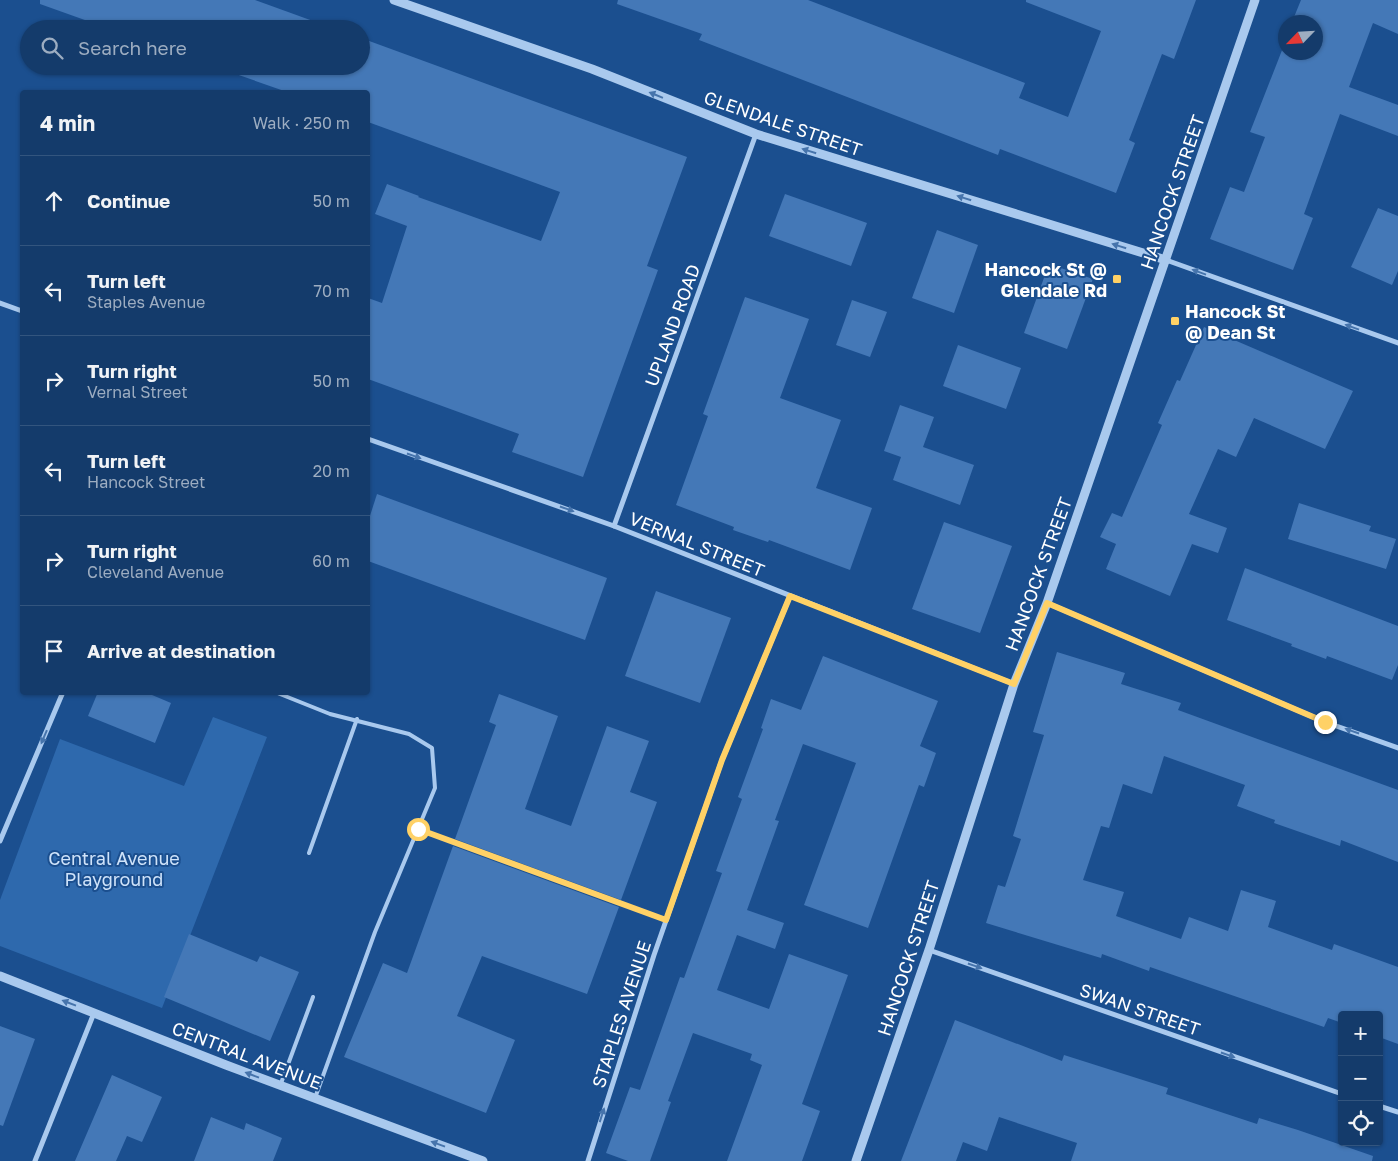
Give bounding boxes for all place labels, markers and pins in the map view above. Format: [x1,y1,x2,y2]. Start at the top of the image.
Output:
place label: Hancock St @ Glendale Rd [985,258,1107,301]
marker: Hancock St @ Glendale Rd [1111,273,1123,285]
place label: Hancock St @ Dean St [1185,300,1286,343]
marker: Hancock St @ Dean St [1169,315,1181,327]

